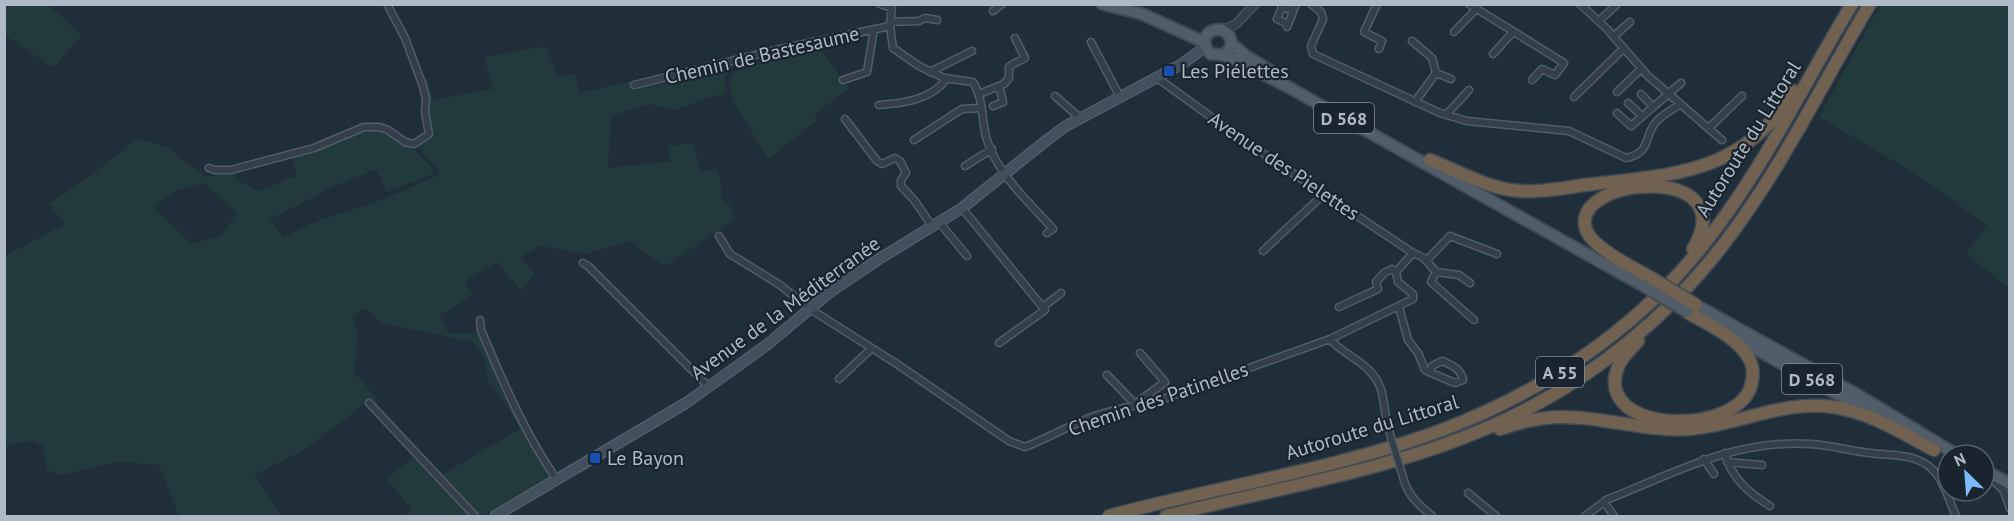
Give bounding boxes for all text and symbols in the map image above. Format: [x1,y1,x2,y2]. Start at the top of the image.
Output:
street label: Chemin de Bastesaume [662,20,862,90]
street label: Autoroute du Littoral [1689,56,1807,222]
place label: Les Piélettes [1181,58,1289,84]
marker: Les Piélettes [1162,64,1176,78]
road number: D 568 [1314,103,1374,133]
street label: Avenue des Pielettes [1203,106,1365,226]
street label: Avenue de la Méditerranée [685,230,885,386]
street label: Chemin des Patinelles [1064,356,1252,442]
road number: A 55 [1536,357,1584,387]
road number: D 568 [1782,364,1842,394]
street label: Autoroute du Littoral [1282,388,1462,466]
north arrow [1936,443,1996,503]
place label: Le Bayon [607,445,684,471]
text: N [1951,448,1969,471]
marker: Le Bayon [588,451,602,465]

